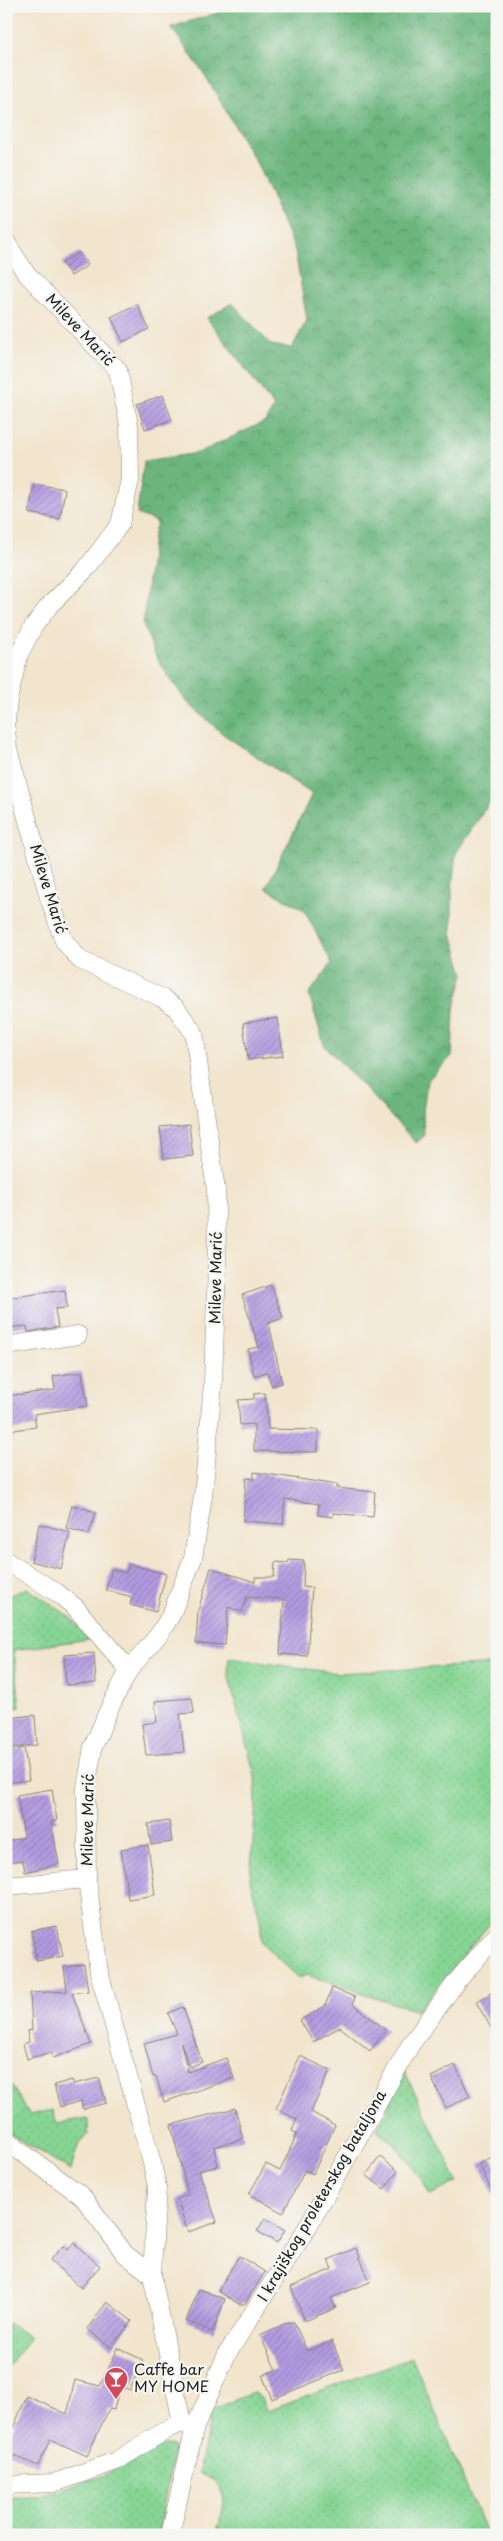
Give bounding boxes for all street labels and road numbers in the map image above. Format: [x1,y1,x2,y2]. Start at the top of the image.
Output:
street label: Mileve Marić [41,287,121,371]
street label: Mileve Marić [25,841,74,936]
street label: Mileve Marić [202,1231,227,1324]
street label: Mileve Marić [74,1773,99,1866]
street label: I krajiškog proleterskog bataljona [250,2085,391,2305]

